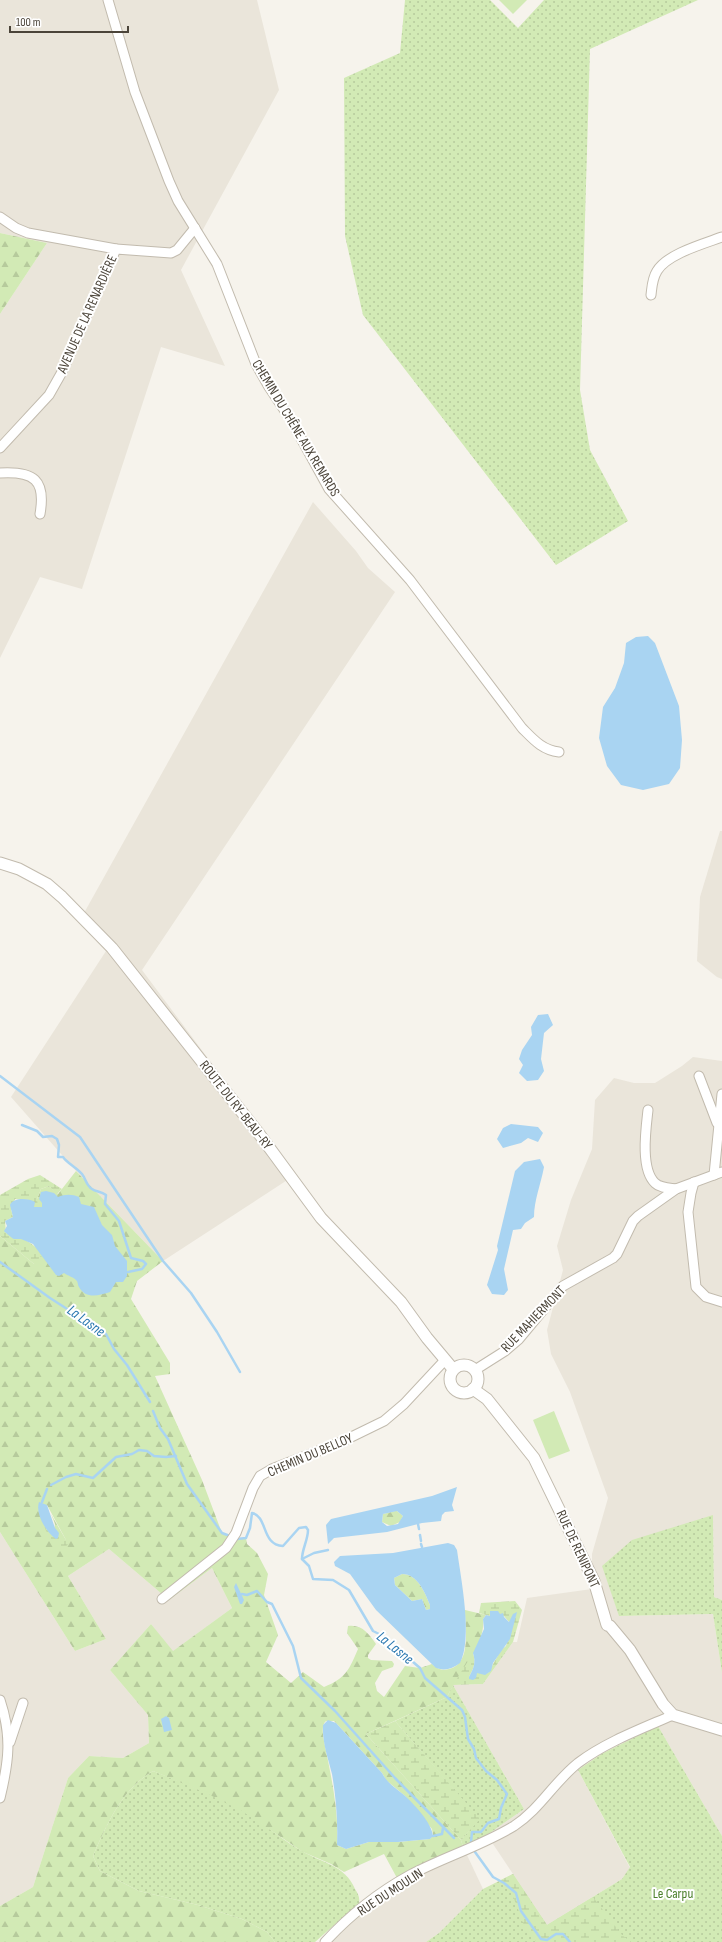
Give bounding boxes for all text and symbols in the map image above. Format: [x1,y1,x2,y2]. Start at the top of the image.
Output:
scale bar [10,8,128,34]
text: 100 m [16,15,41,30]
street label: AVENUE DE LA RENARDIÈRE [53,252,121,377]
street label: CHEMIN DU CHÊNE AUX RENARDS [248,357,344,499]
street label: ROUTE DU RY-BEAU-RY [196,1057,276,1153]
street label: RUE MAHIERMONT [497,1282,569,1356]
water label: La Lasne [63,1301,109,1341]
street label: CHEMIN DU BELLOY [265,1429,355,1481]
street label: RUE DE RENIPONT [553,1507,604,1591]
water label: La Lasne [373,1627,418,1669]
street label: RUE DU MOULIN [354,1865,426,1919]
park label: Le Carpu [653,1885,693,1902]

